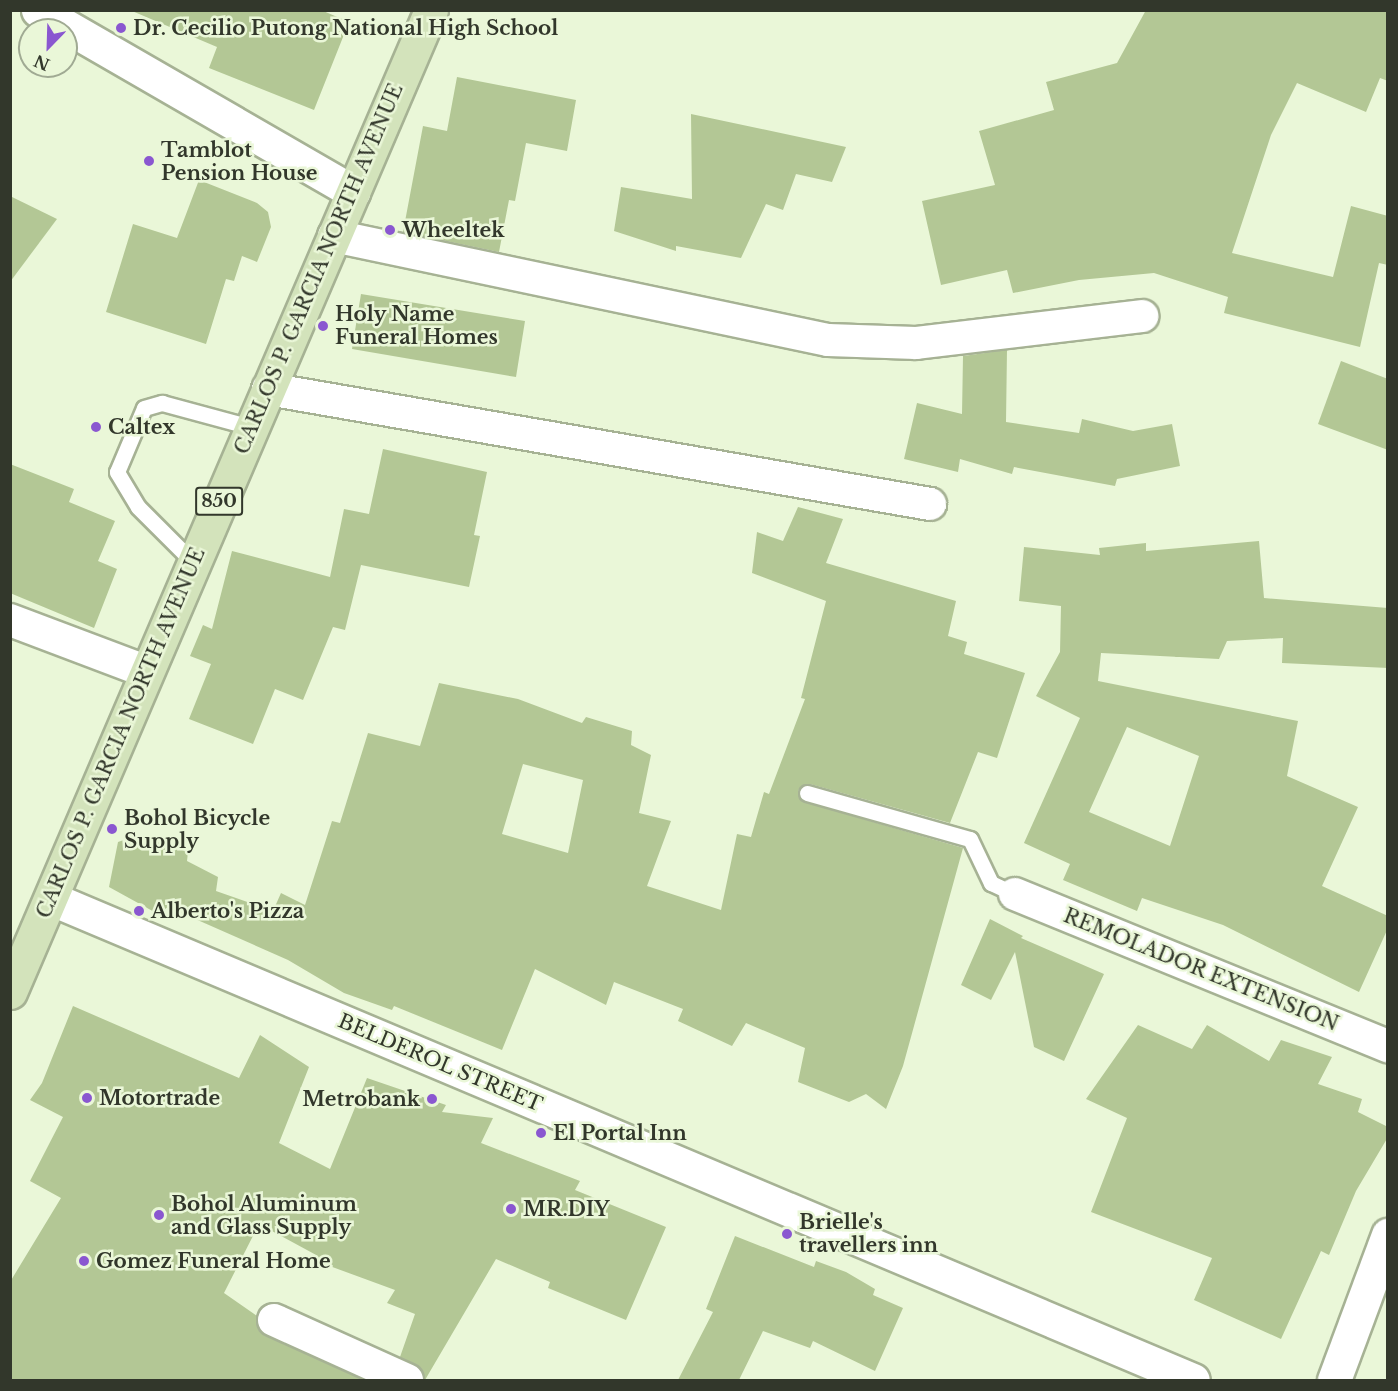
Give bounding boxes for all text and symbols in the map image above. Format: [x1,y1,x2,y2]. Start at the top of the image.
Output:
place label: Dr. Cecilio Putong National High School [133,16,559,40]
north arrow [18,18,78,78]
marker: Dr. Cecilio Putong National High School [114,21,128,35]
text: N [31,51,53,75]
street label: CARLOS P. GARCIA NORTH AVENUE [229,79,409,459]
place label: Tamblot Pension House [161,138,317,185]
marker: Tamblot Pension House [142,154,156,168]
place label: Wheeltek [402,218,504,242]
marker: Wheeltek [383,223,397,237]
place label: Holy Name Funeral Homes [335,302,498,349]
marker: Holy Name Funeral Homes [316,319,330,333]
place label: Caltex [108,415,175,439]
marker: Caltex [89,420,103,434]
road number: 850 [195,486,243,516]
street label: CARLOS P. GARCIA NORTH AVENUE [31,543,211,923]
place label: Bohol Bicycle Supply [124,806,270,853]
marker: Bohol Bicycle Supply [105,822,119,836]
place label: Alberto's Pizza [151,899,304,923]
marker: Alberto's Pizza [132,904,146,918]
street label: REMOLADOR EXTENSION [1060,904,1342,1036]
street label: BELDEROL STREET [334,1009,546,1117]
place label: Motortrade [99,1086,220,1110]
place label: Metrobank [302,1087,420,1111]
marker: Motortrade [80,1091,94,1105]
marker: Metrobank [425,1092,439,1106]
place label: El Portal Inn [553,1121,687,1145]
marker: El Portal Inn [534,1126,548,1140]
place label: Bohol Aluminum and Glass Supply [171,1192,358,1239]
place label: MR.DIY [523,1197,610,1221]
marker: MR.DIY [504,1202,518,1216]
marker: Bohol Aluminum and Glass Supply [152,1208,166,1222]
place label: Brielle's travellers inn [799,1210,938,1257]
marker: Brielle's travellers inn [780,1227,794,1241]
place label: Gomez Funeral Home [96,1249,331,1273]
marker: Gomez Funeral Home [77,1254,91,1268]

